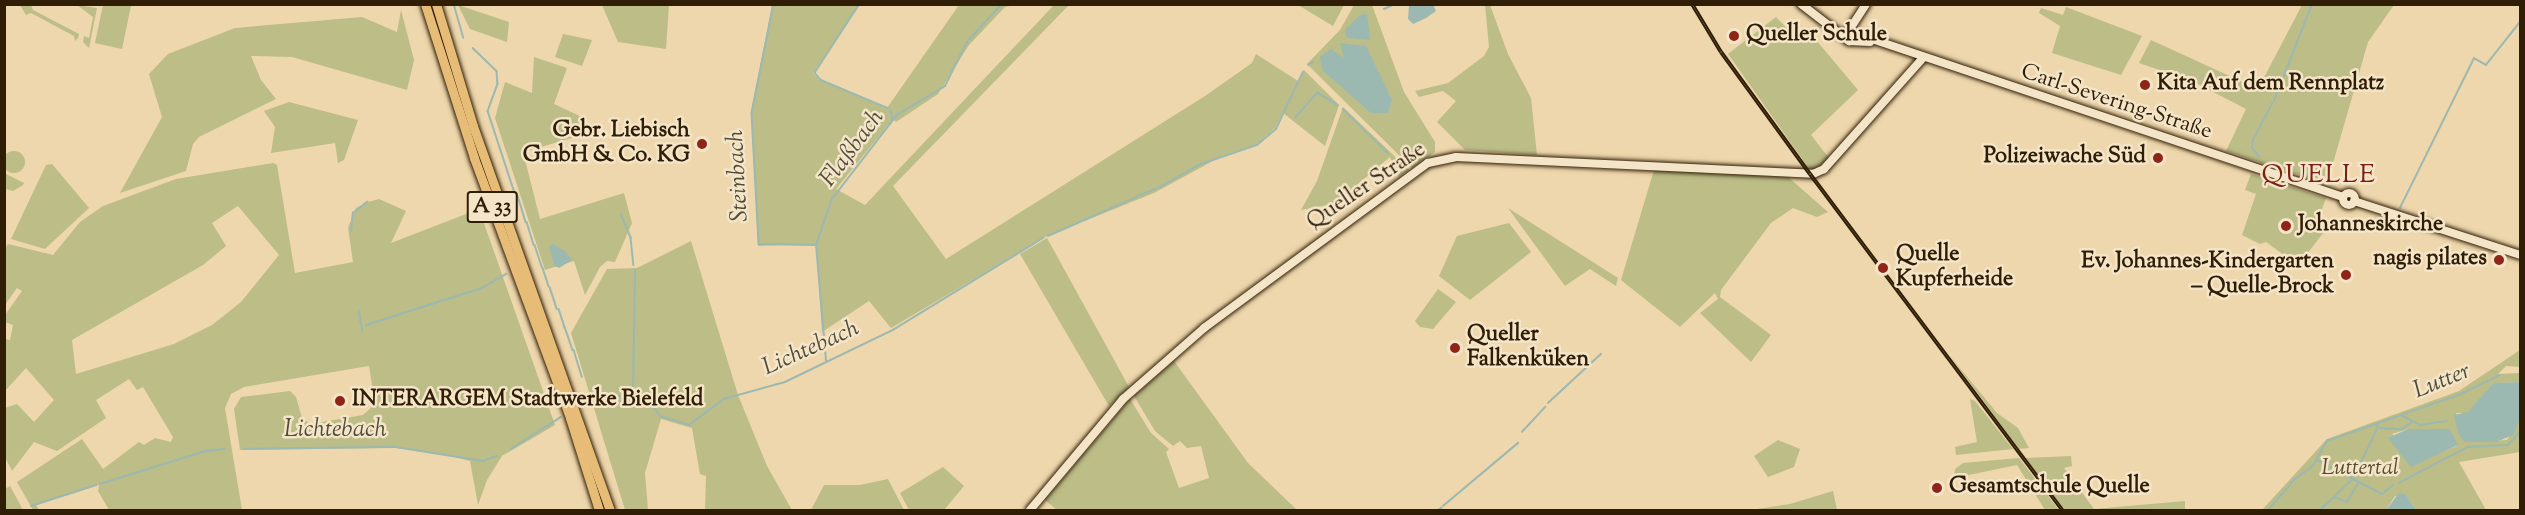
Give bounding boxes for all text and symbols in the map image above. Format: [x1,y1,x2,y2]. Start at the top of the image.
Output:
place label: Queller Schule [1746,23,1887,49]
marker: Queller Schule [1727,29,1741,43]
street label: Carl-Severing-Straße [2017,60,2215,146]
place label: Kita Auf dem Rennplatz [2157,72,2384,98]
marker: Kita Auf dem Rennplatz [2138,78,2152,92]
water label: Flaßbach [815,105,891,193]
place label: Gebr. Liebisch GmbH & Co. KG [523,118,690,170]
water label: Steinbach [722,129,756,223]
marker: Gebr. Liebisch GmbH & Co. KG [695,137,709,151]
street label: Queller Straße [1303,138,1431,236]
place label: Polizeiwache Süd [1984,145,2146,171]
marker: Polizeiwache Süd [2151,151,2165,165]
district label: QUELLE [2262,160,2376,192]
road number: A 33 [466,189,518,225]
place label: Johanneskirche [2298,213,2443,239]
marker: Johanneskirche [2279,219,2293,233]
place label: Quelle Kupferheide [1896,242,2013,294]
place label: nagis pilates [2373,247,2487,273]
place label: Ev. Johannes-Kindergarten – Quelle-Brock [2081,249,2334,300]
marker: nagis pilates [2492,253,2506,267]
marker: Quelle Kupferheide [1874,259,1892,277]
marker: Ev. Johannes-Kindergarten – Quelle-Brock [2339,268,2353,282]
water label: Lichtebach [758,315,864,383]
place label: Queller Falkenküken [1467,322,1589,374]
marker: Queller Falkenküken [1448,341,1462,355]
water label: Lutter [2409,358,2475,406]
place label: INTERARGEM Stadtwerke Bielefeld [352,388,703,414]
marker: INTERARGEM Stadtwerke Bielefeld [333,394,347,408]
water label: Lichtebach [284,417,386,445]
park label: Luttertal [2321,457,2399,483]
place label: Gesamtschule Quelle [1949,475,2150,501]
marker: Gesamtschule Quelle [1930,481,1944,495]

